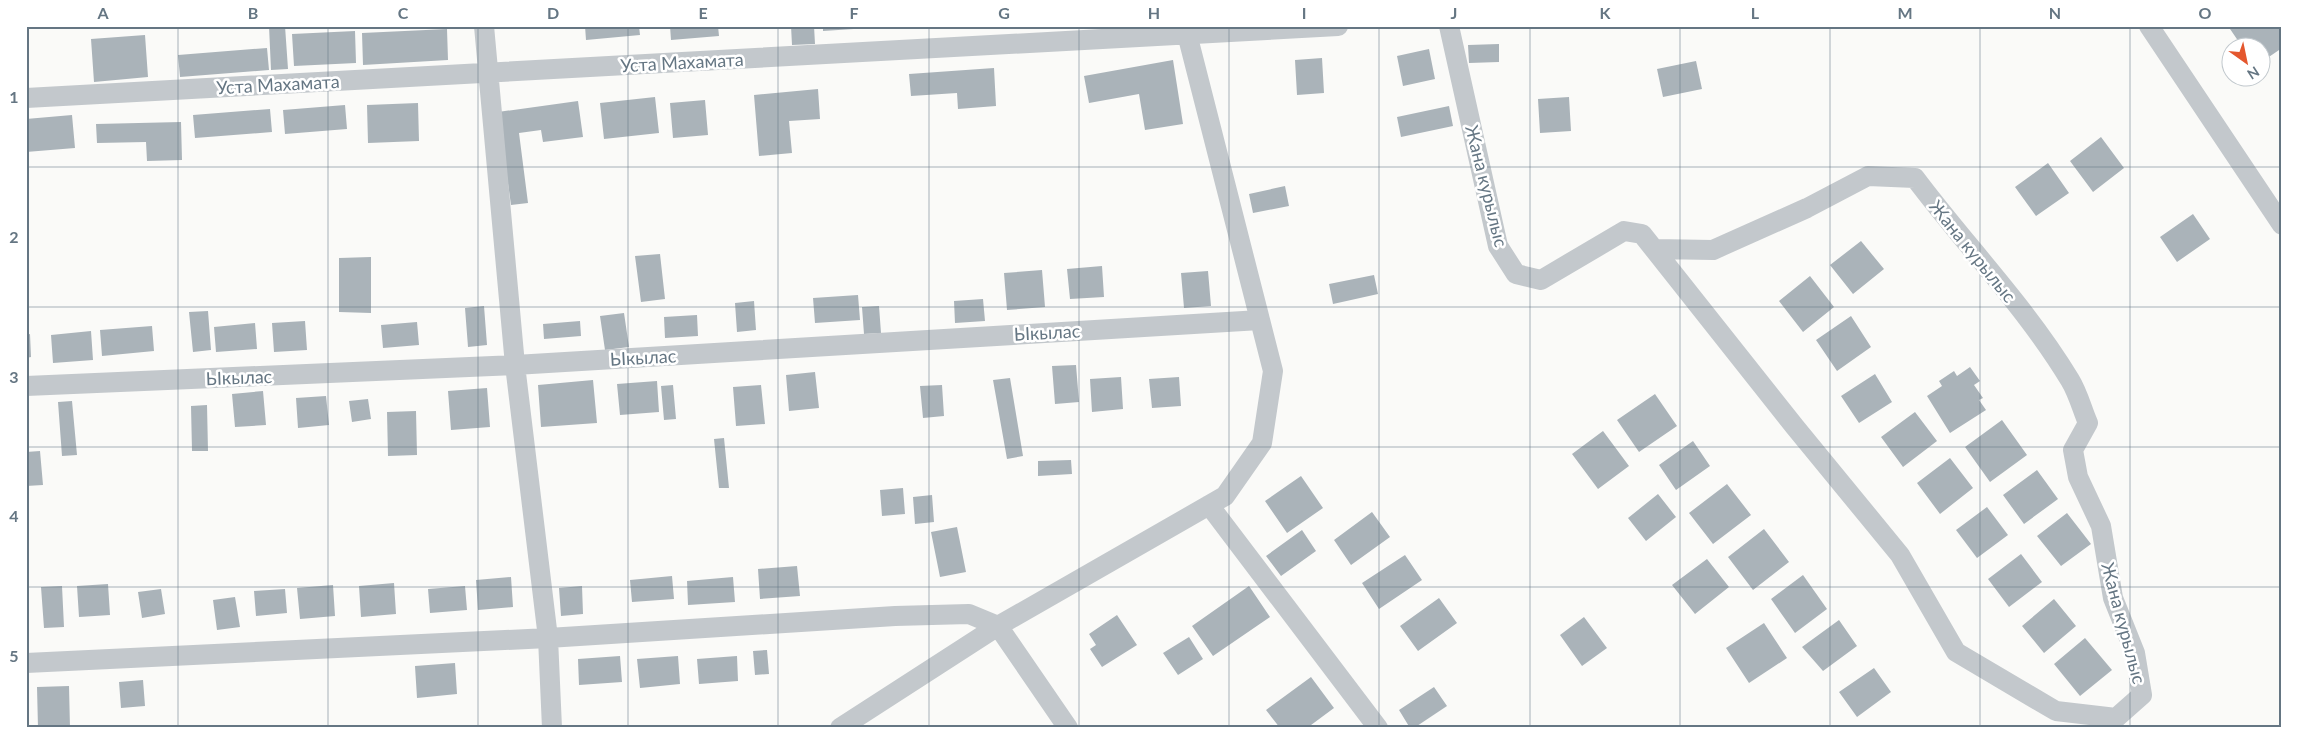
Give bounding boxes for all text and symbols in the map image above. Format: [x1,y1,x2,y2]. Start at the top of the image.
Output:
text: A [96,3,109,22]
text: B [248,3,258,22]
text: C [398,3,409,22]
text: D [547,3,559,22]
text: E [698,3,708,22]
text: F [849,3,859,22]
text: G [998,3,1010,22]
text: H [1148,3,1160,22]
text: I [1302,3,1306,22]
text: J [1451,3,1457,22]
text: K [1600,3,1612,22]
text: L [1751,3,1760,22]
text: M [1897,3,1913,22]
text: N [2049,3,2061,22]
text: O [2199,3,2212,22]
north arrow [2220,38,2270,88]
street label: Уста Махамата [620,48,744,76]
text: N [2244,63,2263,83]
street label: Уста Махамата [216,70,340,98]
text: 1 [9,87,19,106]
street label: Жана курылыс [1461,123,1513,250]
street label: Жана курылыс [1925,196,2021,307]
text: 2 [9,227,19,246]
street label: Ыкылас [1013,319,1081,345]
street label: Ыкылас [609,344,677,370]
street label: Ыкылас [205,365,273,389]
text: 3 [9,367,19,386]
text: 4 [9,506,19,525]
street label: Жана курылыс [2097,560,2151,687]
text: 5 [9,646,19,665]

